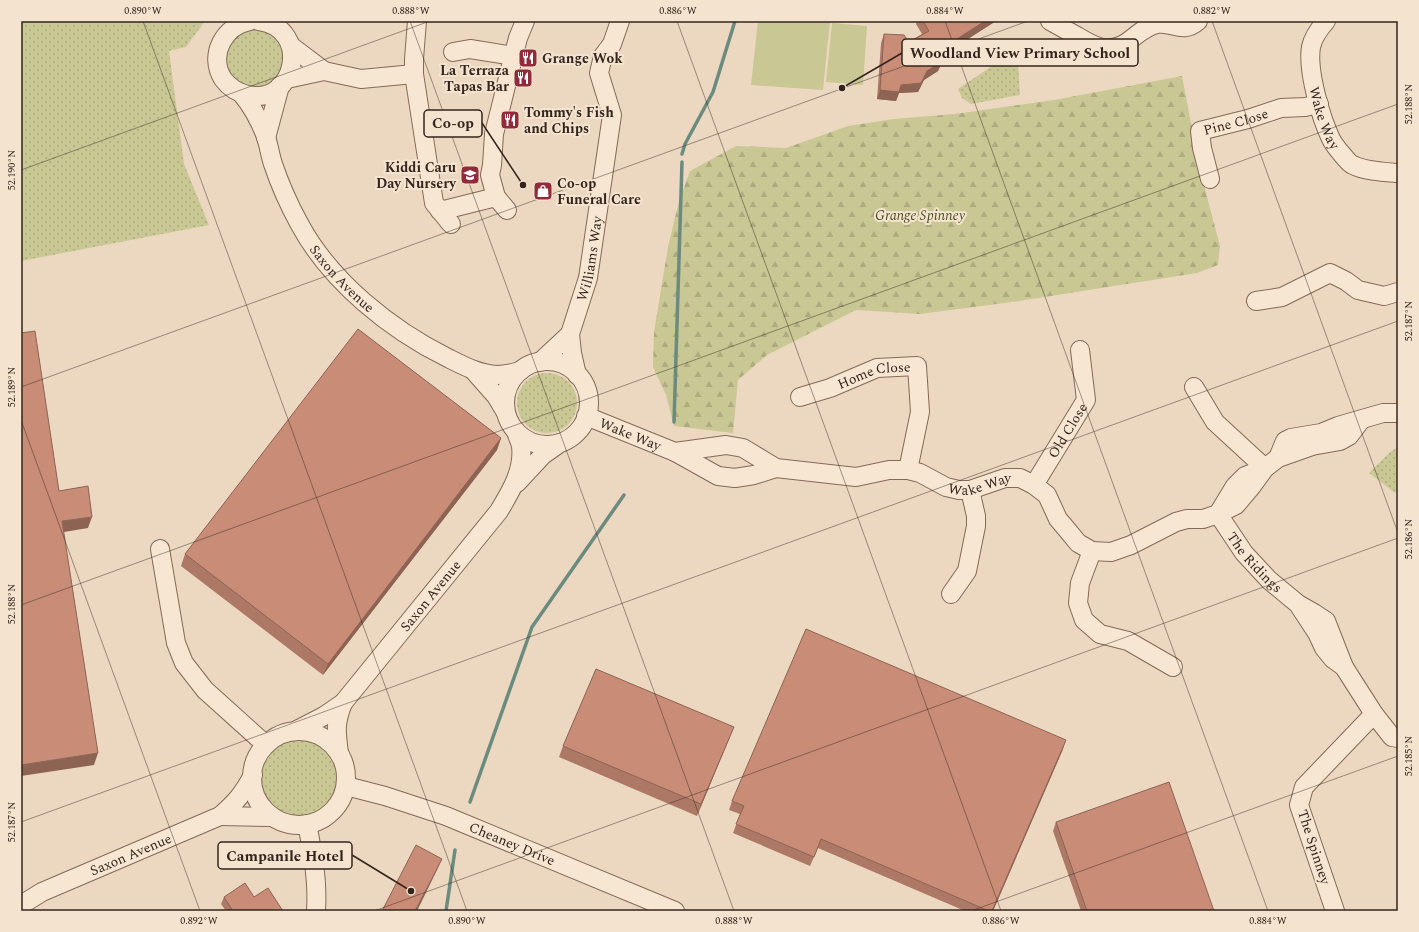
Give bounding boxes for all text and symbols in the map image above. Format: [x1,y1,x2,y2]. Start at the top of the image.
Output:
text: 0.890°W [124,3,162,19]
text: 0.888°W [392,3,430,19]
text: 0.886°W [659,3,697,19]
text: 0.884°W [926,3,964,19]
text: 0.882°W [1193,3,1231,19]
callout: Woodland View Primary School [902,39,1138,66]
text: Woodland View Primary School [910,42,1130,65]
restaurant icon: Grange Wok [517,47,539,69]
place label: Grange Wok [542,48,623,69]
place label: La Terraza Tapas Bar [440,60,510,97]
restaurant icon: La Terraza Tapas Bar [512,67,534,89]
street label: Wake Way [1304,84,1346,155]
text: 52.188°N [1401,84,1417,124]
place label: Tommy's Fish and Chips [524,102,614,139]
street label: Pine Close [1201,102,1271,140]
restaurant icon: Tommy's Fish and Chips [499,109,521,131]
callout: Co-op [424,110,482,137]
text: Co-op [432,112,474,135]
text: 52.190°N [4,150,20,190]
place label: Kiddi Caru Day Nursery [376,157,457,194]
school or university icon: Kiddi Caru Day Nursery [459,164,481,186]
place label: Co-op Funeral Care [557,173,641,210]
shop icon: Co-op Funeral Care [532,180,554,202]
park label: Grange Spinney [875,205,966,226]
street label: Williams Way [571,213,608,304]
street label: Saxon Avenue [305,240,379,318]
text: 52.187°N [1401,301,1417,341]
street label: Home Close [834,356,911,394]
text: 52.189°N [4,367,20,407]
street label: Old Close [1042,399,1093,462]
street label: Wake Way [596,412,666,456]
street label: Wake Way [946,468,1012,501]
text: 52.186°N [1401,519,1417,559]
street label: The Ridings [1222,527,1287,598]
street label: Saxon Avenue [395,555,466,636]
text: 52.188°N [4,584,20,624]
text: 52.185°N [1401,736,1417,776]
text: 52.187°N [4,802,20,842]
street label: The Spinney [1292,807,1336,888]
street label: Cheaney Drive [466,816,559,871]
street label: Saxon Avenue [87,827,175,881]
callout: Campanile Hotel [218,842,352,869]
text: Campanile Hotel [226,845,344,868]
text: 0.892°W [180,913,218,929]
text: 0.890°W [448,913,486,929]
text: 0.888°W [715,913,753,929]
text: 0.886°W [982,913,1020,929]
text: 0.884°W [1249,913,1287,929]

